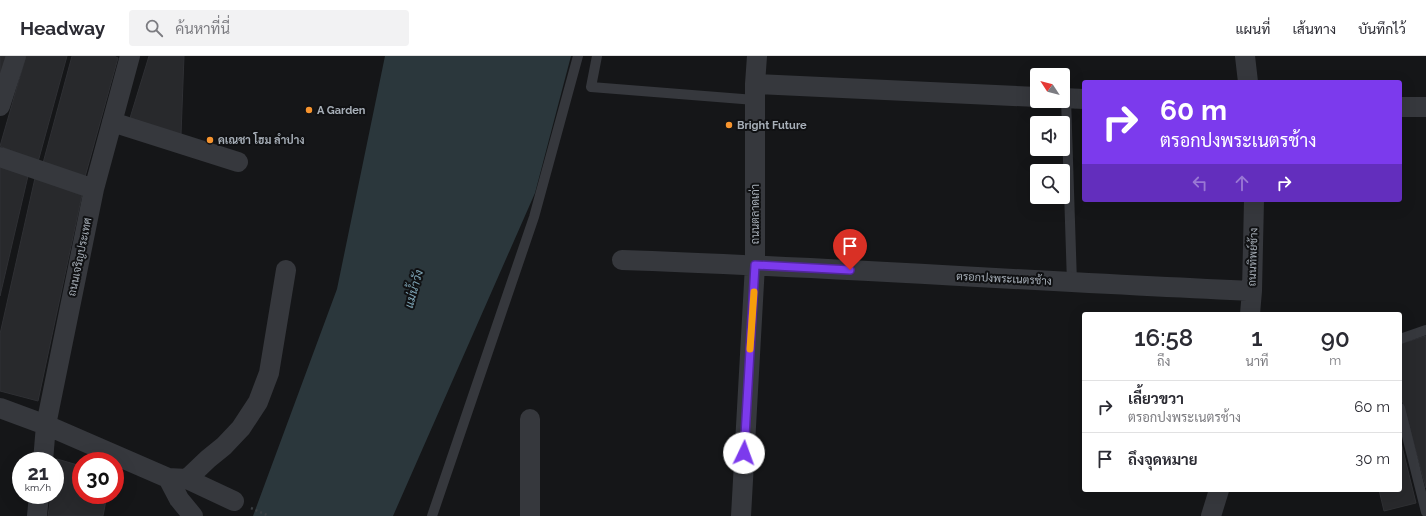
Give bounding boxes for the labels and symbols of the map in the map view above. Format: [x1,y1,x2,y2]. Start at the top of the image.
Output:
north arrow [1030,68,1070,108]
place label: A Garden [317,104,366,117]
marker: A Garden [304,105,314,115]
place label: Bright Future [737,119,807,132]
marker: Bright Future [724,120,734,130]
place label: คเณชา โฮม ลำปาง [218,132,305,147]
marker: คเณชา โฮม ลำปาง [205,135,215,145]
street label: ถนนตลาดเก่า [748,184,762,244]
street label: ถนนเจริญประเทศ [65,216,95,298]
street label: ถนนทิพย์ช้าง [1243,227,1261,287]
pin [833,229,867,270]
water label: แม่น้ำวัง [398,267,426,310]
street label: ตรอกปงพระเนตรช้าง [956,269,1052,288]
position arrow [723,432,765,474]
speed limit sign: 30 [72,452,124,504]

